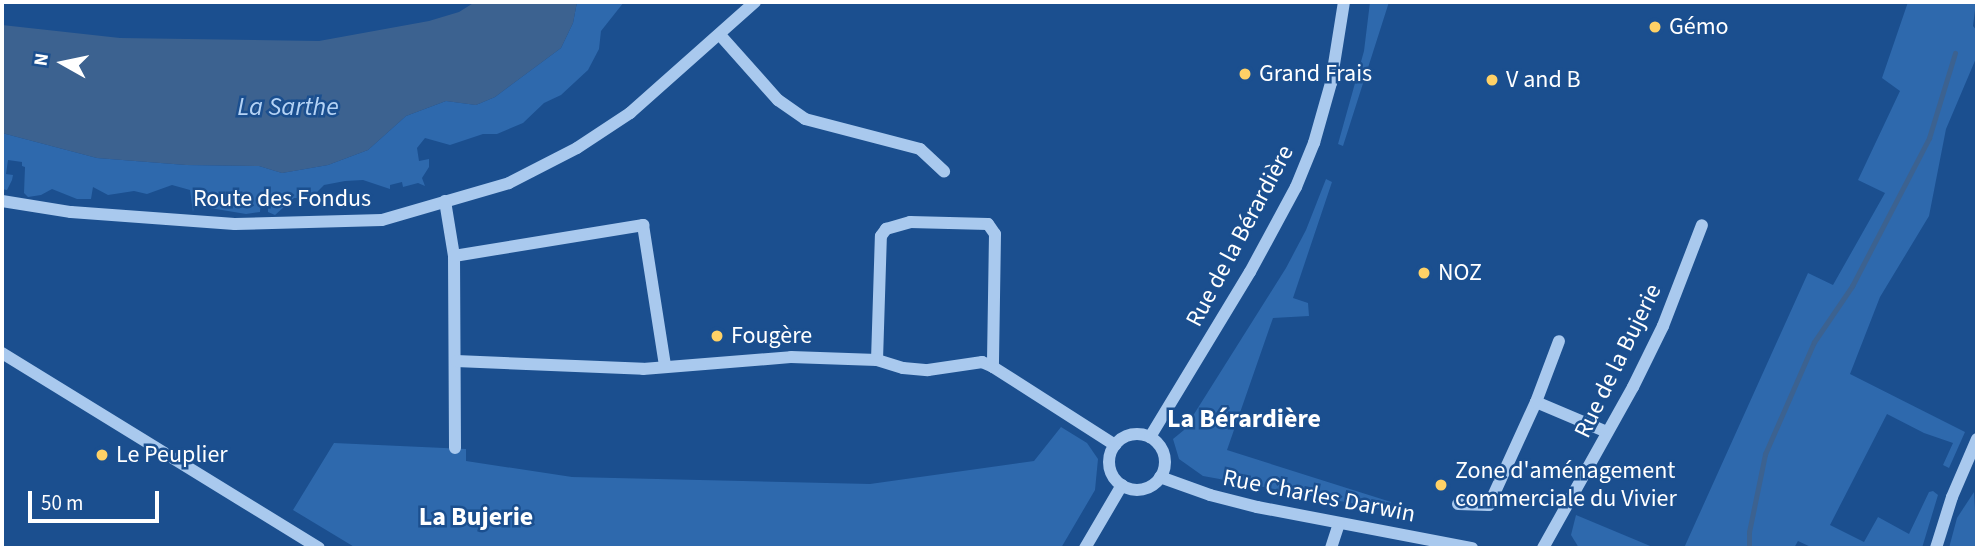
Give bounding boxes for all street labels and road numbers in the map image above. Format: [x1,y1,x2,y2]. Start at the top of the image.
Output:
street label: Rue de la Bérardière [1180,140,1300,332]
street label: Route des Fondus [193,185,371,213]
street label: Rue de la Bujerie [1568,279,1668,443]
street label: Rue Charles Darwin [1220,463,1418,529]

